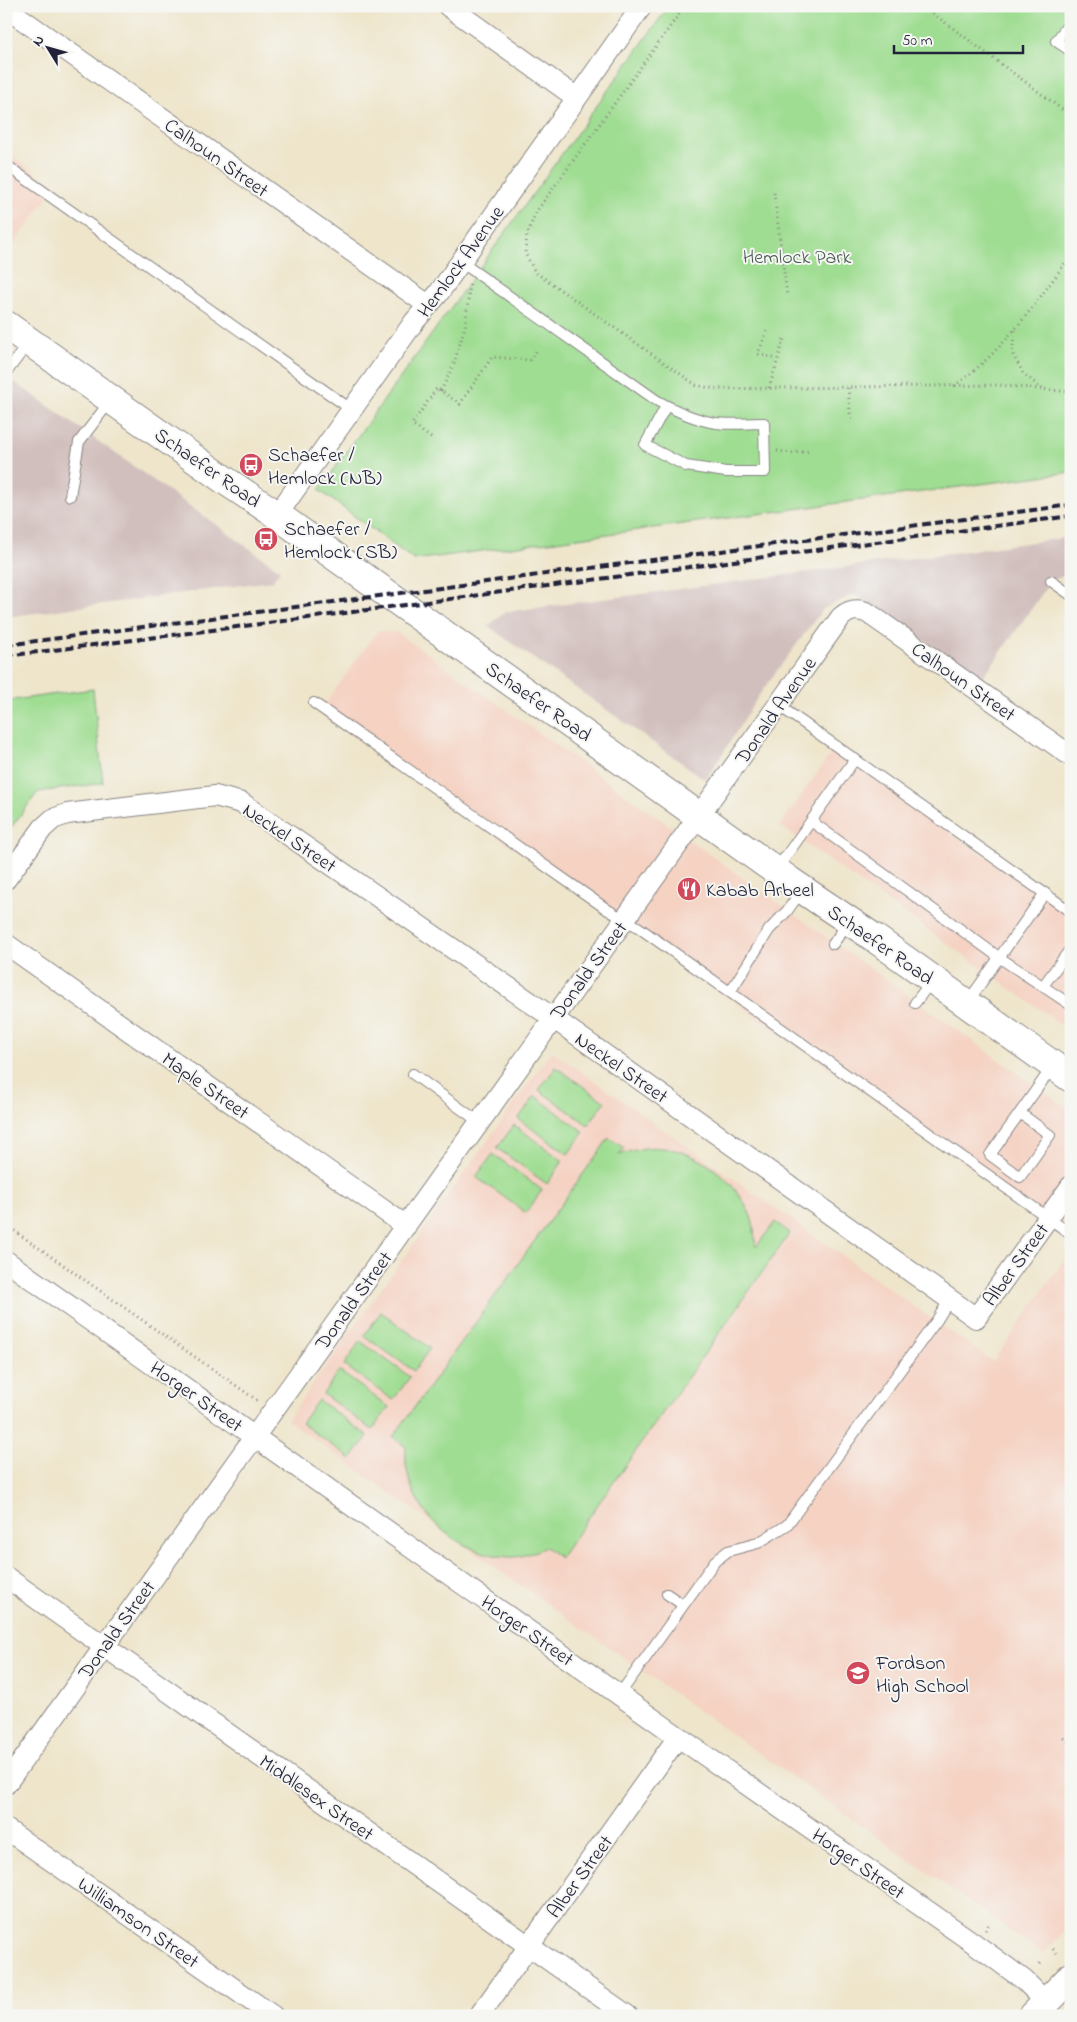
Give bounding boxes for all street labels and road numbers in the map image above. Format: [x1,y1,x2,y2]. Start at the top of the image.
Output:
street label: Calhoun Street [157,112,274,206]
street label: Hemlock Avenue [411,200,513,325]
street label: Schaefer Road [147,422,266,516]
street label: Calhoun Street [904,636,1021,730]
street label: Donald Avenue [729,652,825,772]
street label: Schaefer Road [478,656,597,750]
street label: Neckel Street [236,797,342,881]
street label: Schaefer Road [820,899,939,993]
street label: Donald Street [544,916,636,1028]
street label: Neckel Street [568,1026,673,1112]
street label: Maple Street [155,1046,254,1128]
street label: Alber Street [977,1218,1057,1313]
street label: Donald Street [309,1246,401,1358]
street label: Horger Street [143,1355,248,1442]
street label: Donald Street [72,1575,164,1687]
street label: Horger Street [474,1589,579,1676]
street label: Middlesex Street [252,1749,379,1850]
street label: Horger Street [805,1822,910,1909]
street label: Alber Street [541,1830,621,1925]
street label: Williamson Street [71,1871,205,1977]

